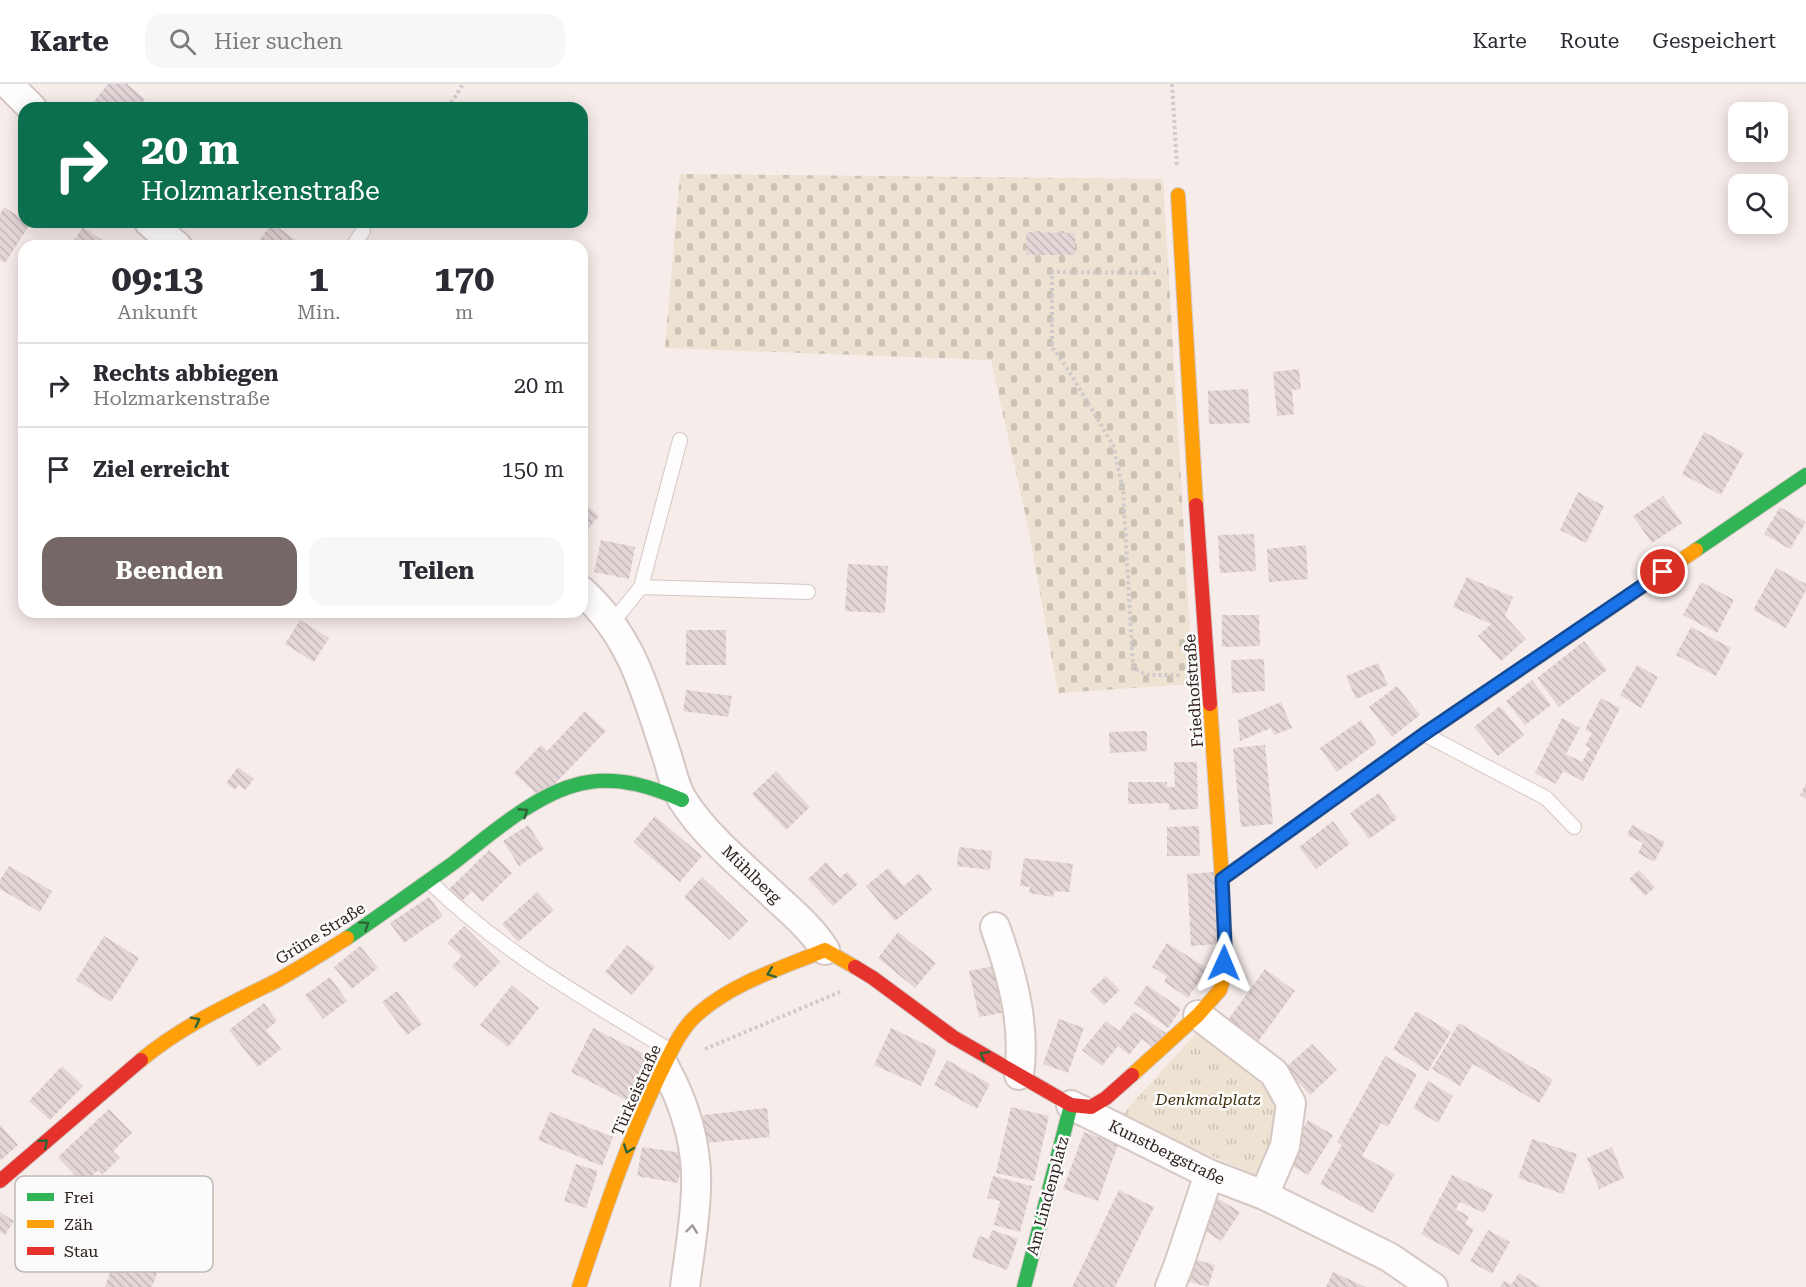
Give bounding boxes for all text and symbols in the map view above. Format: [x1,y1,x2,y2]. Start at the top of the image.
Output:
search box [145,14,565,68]
text: Karte [30,25,109,58]
icon: search [166,25,199,58]
text: Hier suchen [214,29,343,54]
text: Karte [1472,29,1527,53]
text: Route [1560,29,1619,53]
text: Gespeichert [1652,29,1776,53]
map controls [1728,102,1788,234]
button: sound [1728,102,1788,162]
text: 20 m [141,125,239,174]
icon: right [42,126,120,204]
button: search [1728,174,1788,234]
text: Holzmarkenstraße [141,175,380,207]
text: 09:13 [112,258,203,300]
text: 1 [309,258,329,300]
text: 170 [434,258,494,300]
text: Ankunft [117,300,198,324]
text: Min. [297,300,340,324]
text: m [455,300,473,324]
text: Rechts abbiegen [93,361,279,386]
icon: right [42,369,75,402]
text: 20 m [514,373,564,398]
text: Holzmarkenstraße [93,386,270,410]
icon: arrive [42,453,75,486]
text: Ziel erreicht [93,457,229,482]
text: 150 m [501,457,564,482]
button: Beenden [42,537,297,606]
button: Teilen [309,537,564,606]
pin [1637,546,1688,597]
icon: arrive [1646,555,1679,588]
street label: Friedhofstraße [1180,633,1207,748]
one-way arrow [518,809,529,820]
street label: Mühlberg [718,842,786,908]
street label: Grüne Straße [272,898,369,968]
one-way arrow [359,921,370,932]
position arrow [1192,931,1256,995]
one-way arrow [766,966,777,978]
one-way arrow [189,1016,200,1028]
street label: Türkeistraße [608,1041,665,1139]
one-way arrow [980,1051,990,1062]
park label: Denkmalplatz [1154,1090,1261,1109]
street label: Kunstbergstraße [1106,1116,1228,1189]
street label: Am Lindenplatz [1023,1134,1073,1258]
one-way arrow [37,1139,48,1150]
one-way arrow [623,1142,635,1153]
legend [15,1176,213,1272]
text: Frei [64,1188,94,1207]
text: Zäh [64,1215,93,1234]
one-way arrow [685,1224,697,1234]
text: Stau [64,1242,98,1261]

